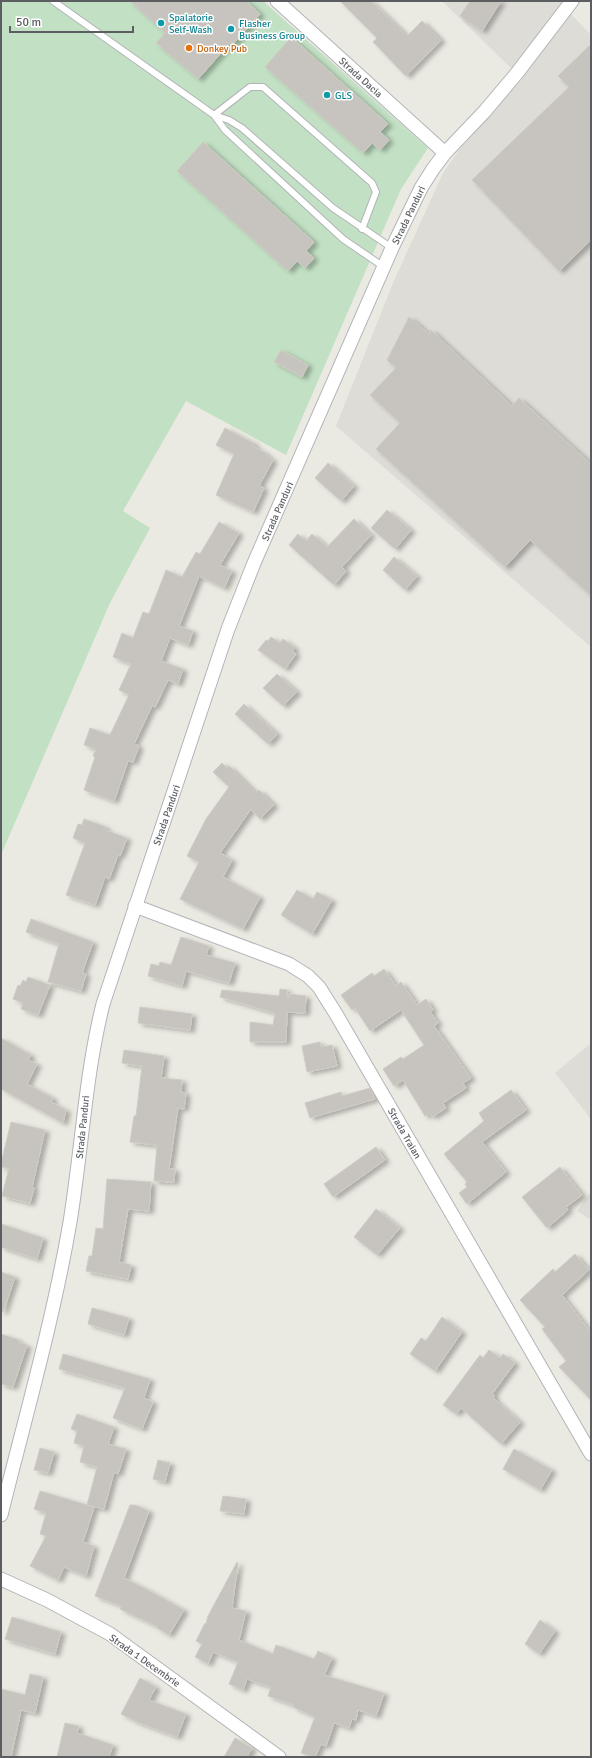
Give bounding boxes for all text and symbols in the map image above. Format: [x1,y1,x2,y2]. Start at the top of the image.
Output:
scale bar [10,8,133,34]
place label: Spalatorie Self-Wash [169,12,213,36]
text: 50 m [16,15,41,30]
marker: Spalatorie Self-Wash [156,18,166,28]
place label: Flasher Business Group [239,18,305,42]
marker: Flasher Business Group [226,24,236,34]
marker: Donkey Pub [184,43,194,53]
place label: Donkey Pub [197,43,247,55]
street label: Strada Dacia [336,55,385,100]
marker: GLS [322,90,332,100]
place label: GLS [335,90,353,102]
street label: Strada Panduri [390,184,428,247]
street label: Strada Panduri [260,480,296,543]
street label: Strada Panduri [151,783,183,847]
street label: Strada Panduri [74,1095,92,1159]
street label: Strada Traian [385,1106,423,1161]
street label: Strada 1 Decembrie [107,1632,182,1690]

